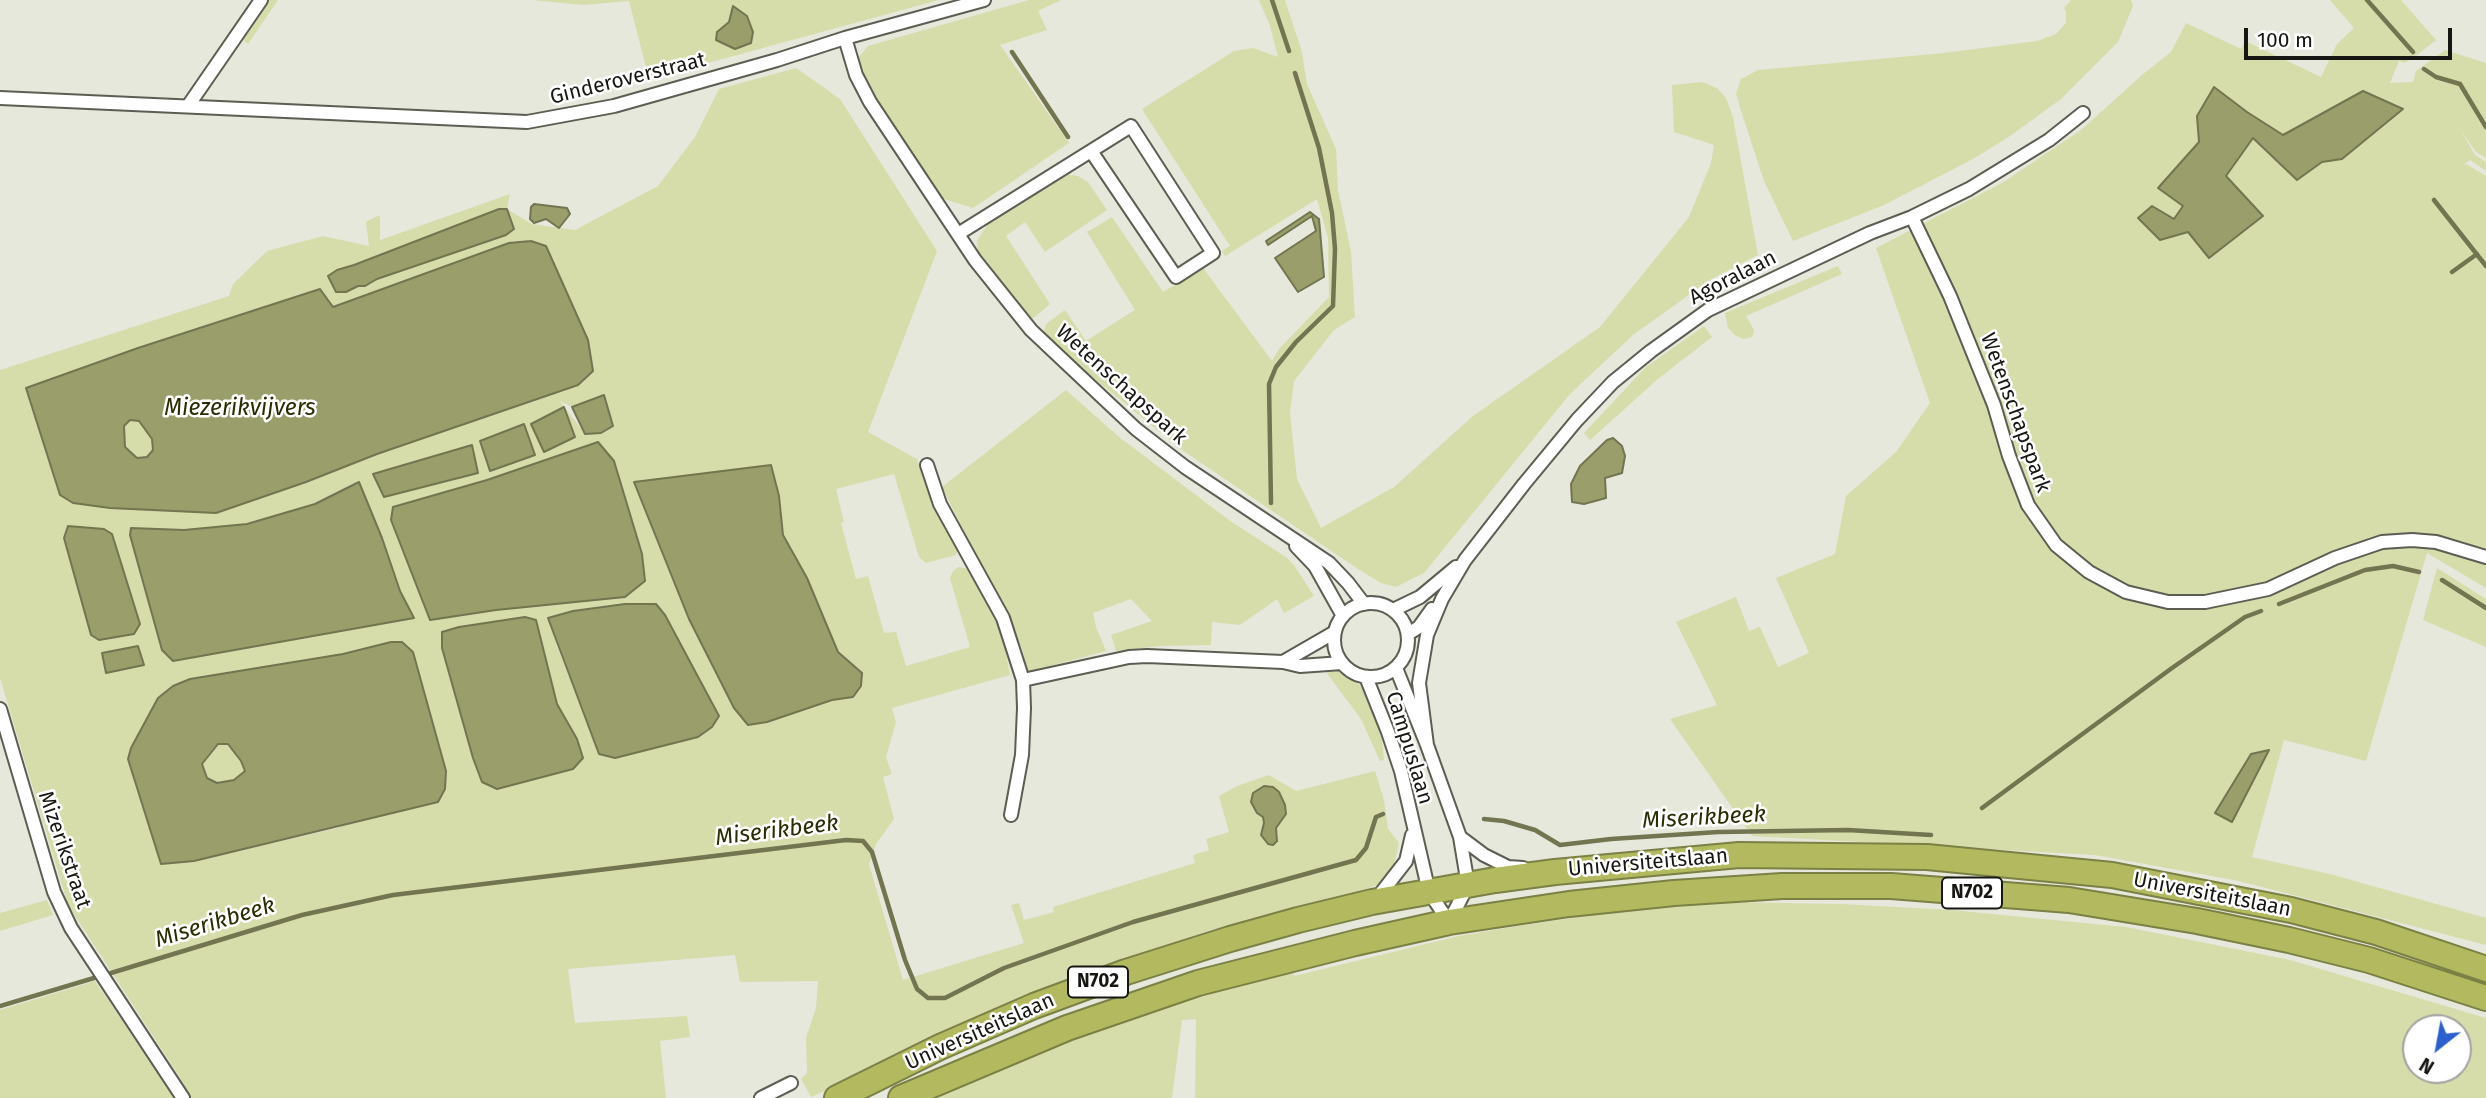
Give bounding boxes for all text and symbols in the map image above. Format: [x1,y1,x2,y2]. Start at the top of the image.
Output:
scale bar [2248,14,2456,58]
text: 100 m [2257,27,2313,53]
street label: Ginderoverstraat [547,47,709,111]
street label: Agoralaan [1685,245,1781,311]
street label: Wetenschapspark [1050,319,1192,451]
street label: Wetenschapspark [1974,330,2056,496]
water label: Miezerikvijvers [164,395,316,423]
street label: Campuslaan [1380,689,1438,807]
street label: Mizerikstraat [32,788,96,912]
water label: Miserikbeek [1641,801,1767,835]
water label: Miserikbeek [714,810,840,852]
street label: Universiteitslaan [1567,843,1729,883]
street label: Universiteitslaan [2131,867,2293,923]
road number: N702 [1942,878,2002,908]
water label: Miserikbeek [152,892,278,954]
road number: N702 [1068,966,1128,998]
street label: Universiteitslaan [902,988,1058,1076]
north arrow [2402,1014,2472,1084]
text: N [2416,1053,2438,1079]

